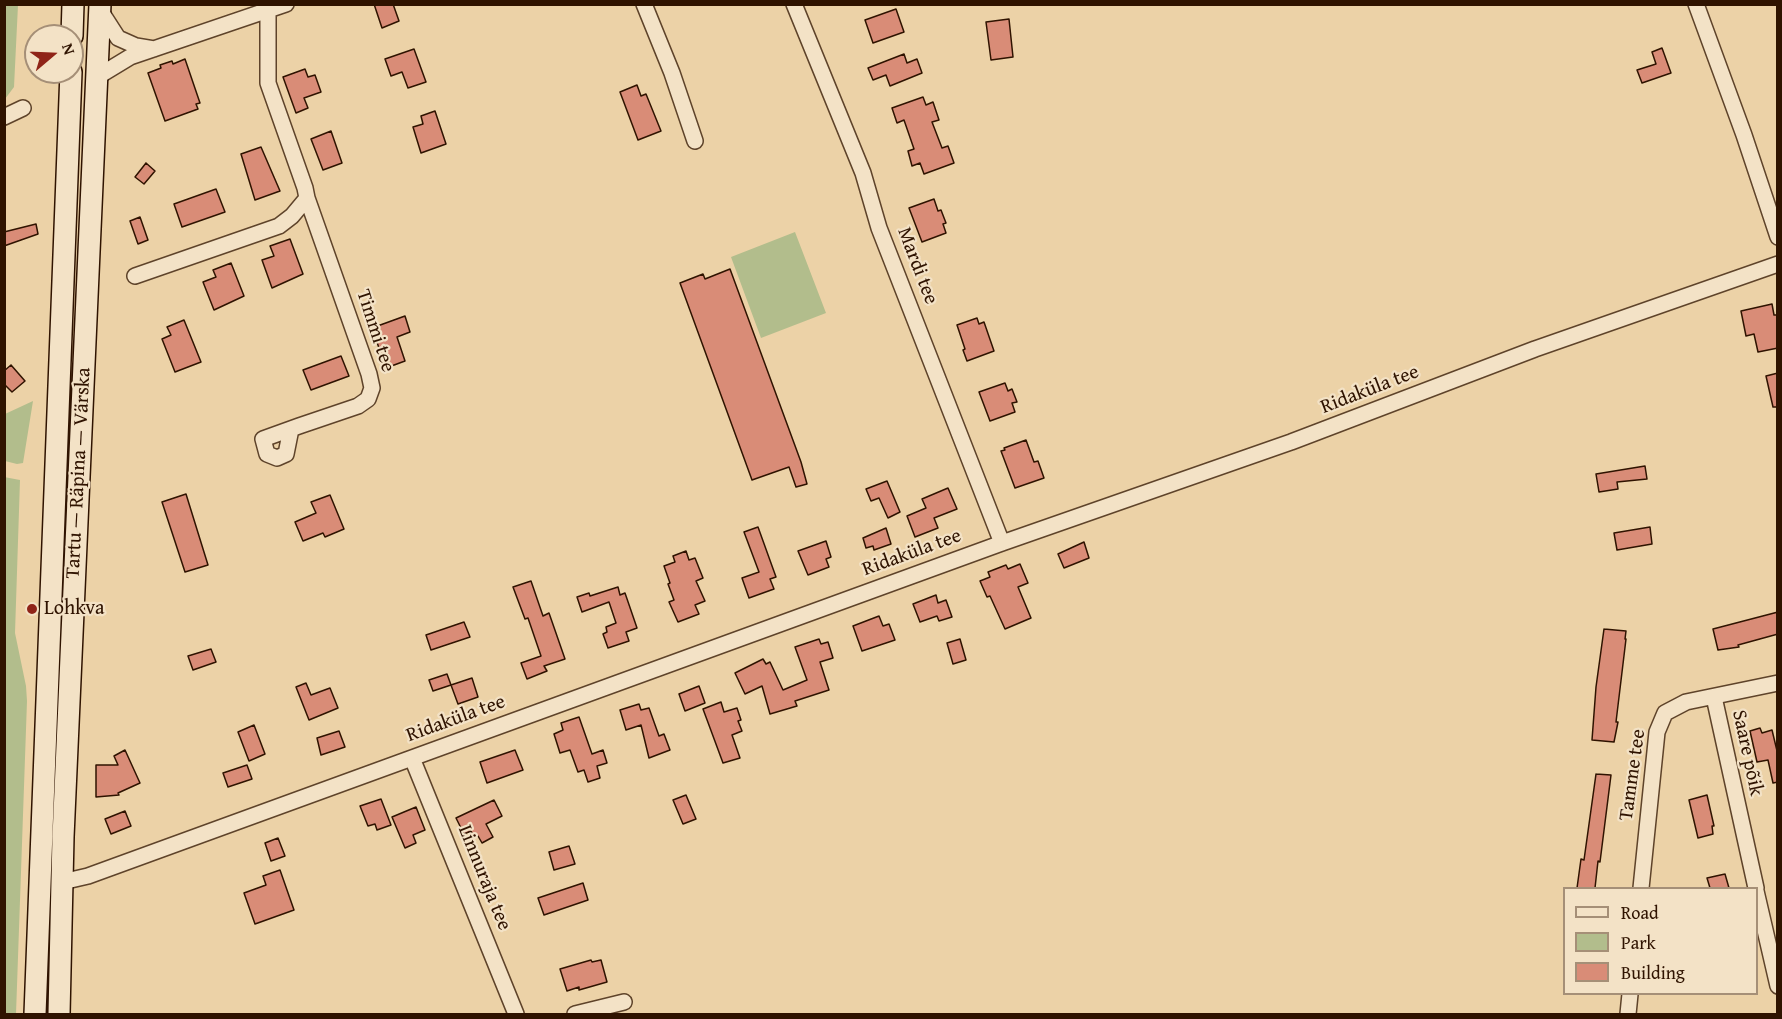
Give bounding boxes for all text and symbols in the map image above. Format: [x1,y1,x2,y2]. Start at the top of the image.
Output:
north arrow [24,24,84,84]
text: N [56,40,82,58]
street label: Mardi tee [891,224,943,308]
street label: Timmi tee [350,287,400,375]
street label: Ridaküla tee [1317,360,1423,420]
street label: Tartu — Räpina — Värska [61,367,97,579]
street label: Ridaküla tee [859,524,965,582]
place label: Lohkva [44,597,104,621]
marker: Lohkva [25,602,39,616]
street label: Ridaküla tee [403,690,509,748]
street label: Saare põik [1726,708,1768,798]
street label: Tamme tee [1615,728,1651,822]
street label: Linnuraja tee [452,822,516,934]
legend [1563,887,1758,995]
text: Road [1621,899,1659,926]
text: Park [1621,929,1656,956]
text: Building [1621,959,1685,986]

